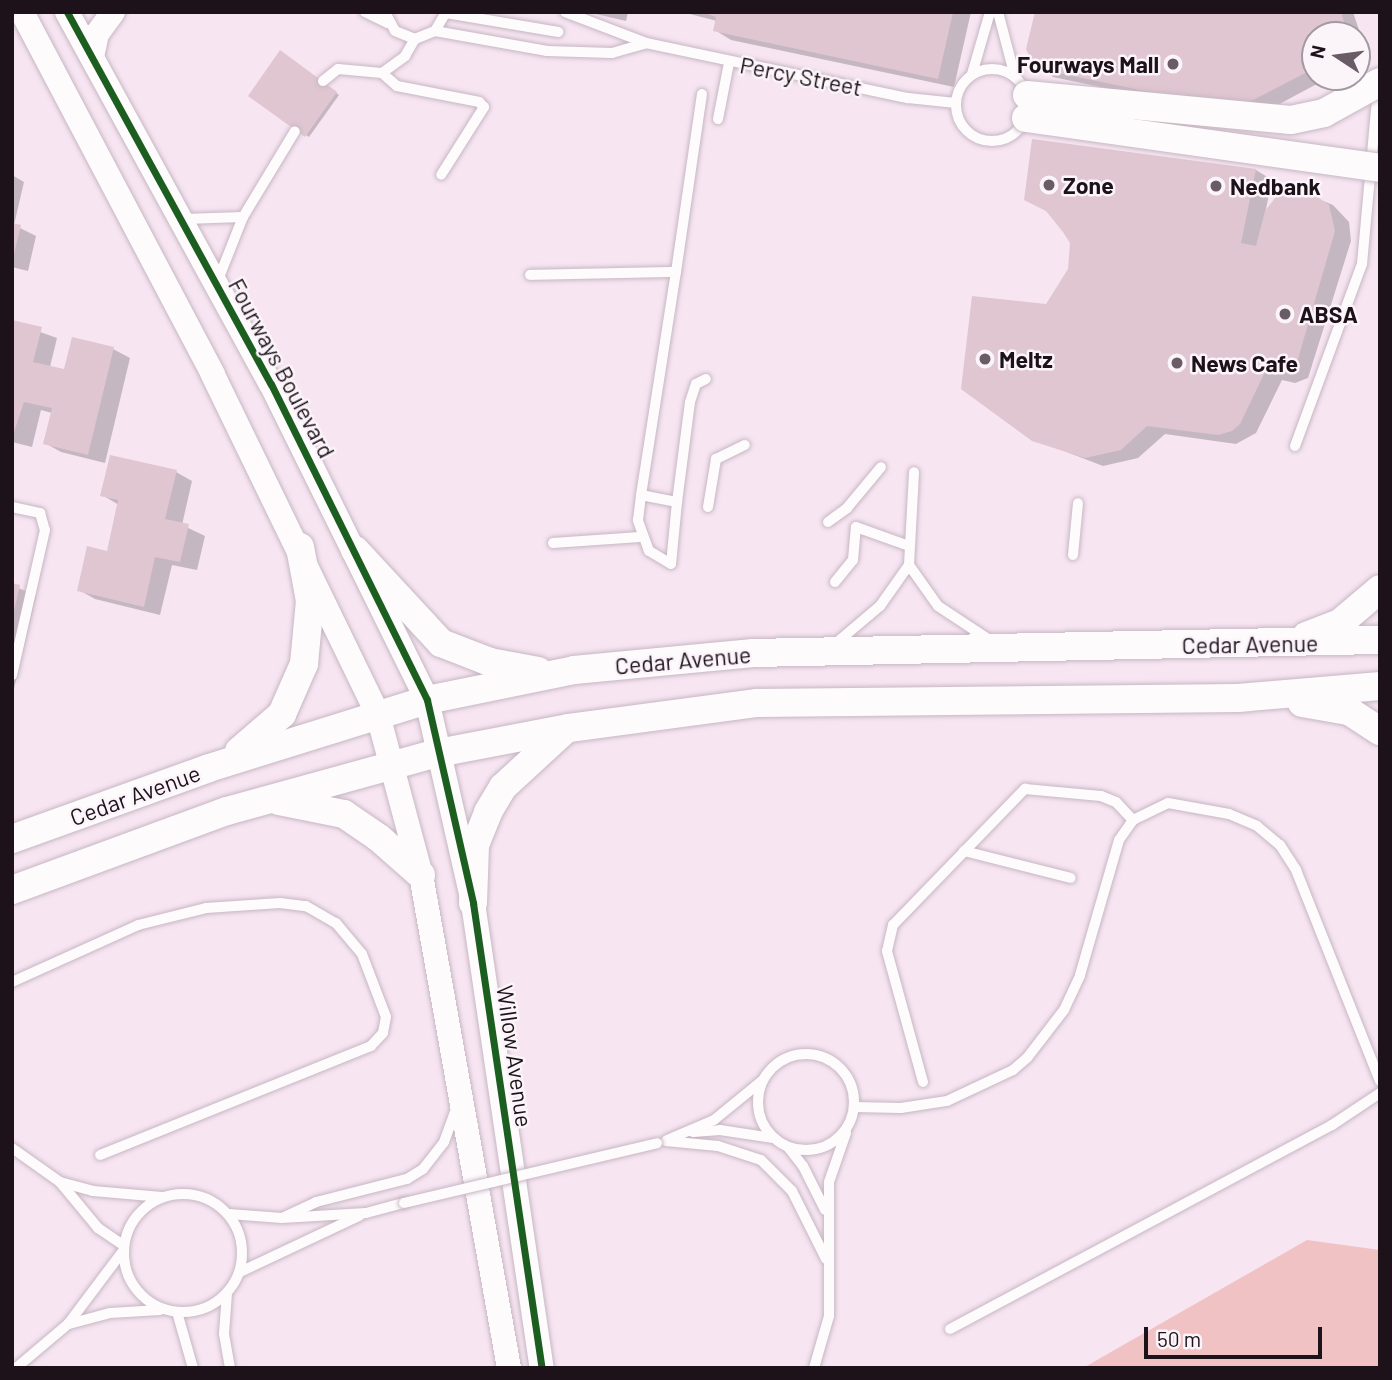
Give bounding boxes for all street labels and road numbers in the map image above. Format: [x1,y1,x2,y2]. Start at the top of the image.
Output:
street label: Percy Street [738,51,864,101]
street label: Fourways Boulevard [223,274,341,462]
street label: Cedar Avenue [1181,629,1319,659]
street label: Cedar Avenue [614,640,752,680]
street label: Cedar Avenue [66,759,204,831]
street label: Willow Avenue [491,983,539,1129]

